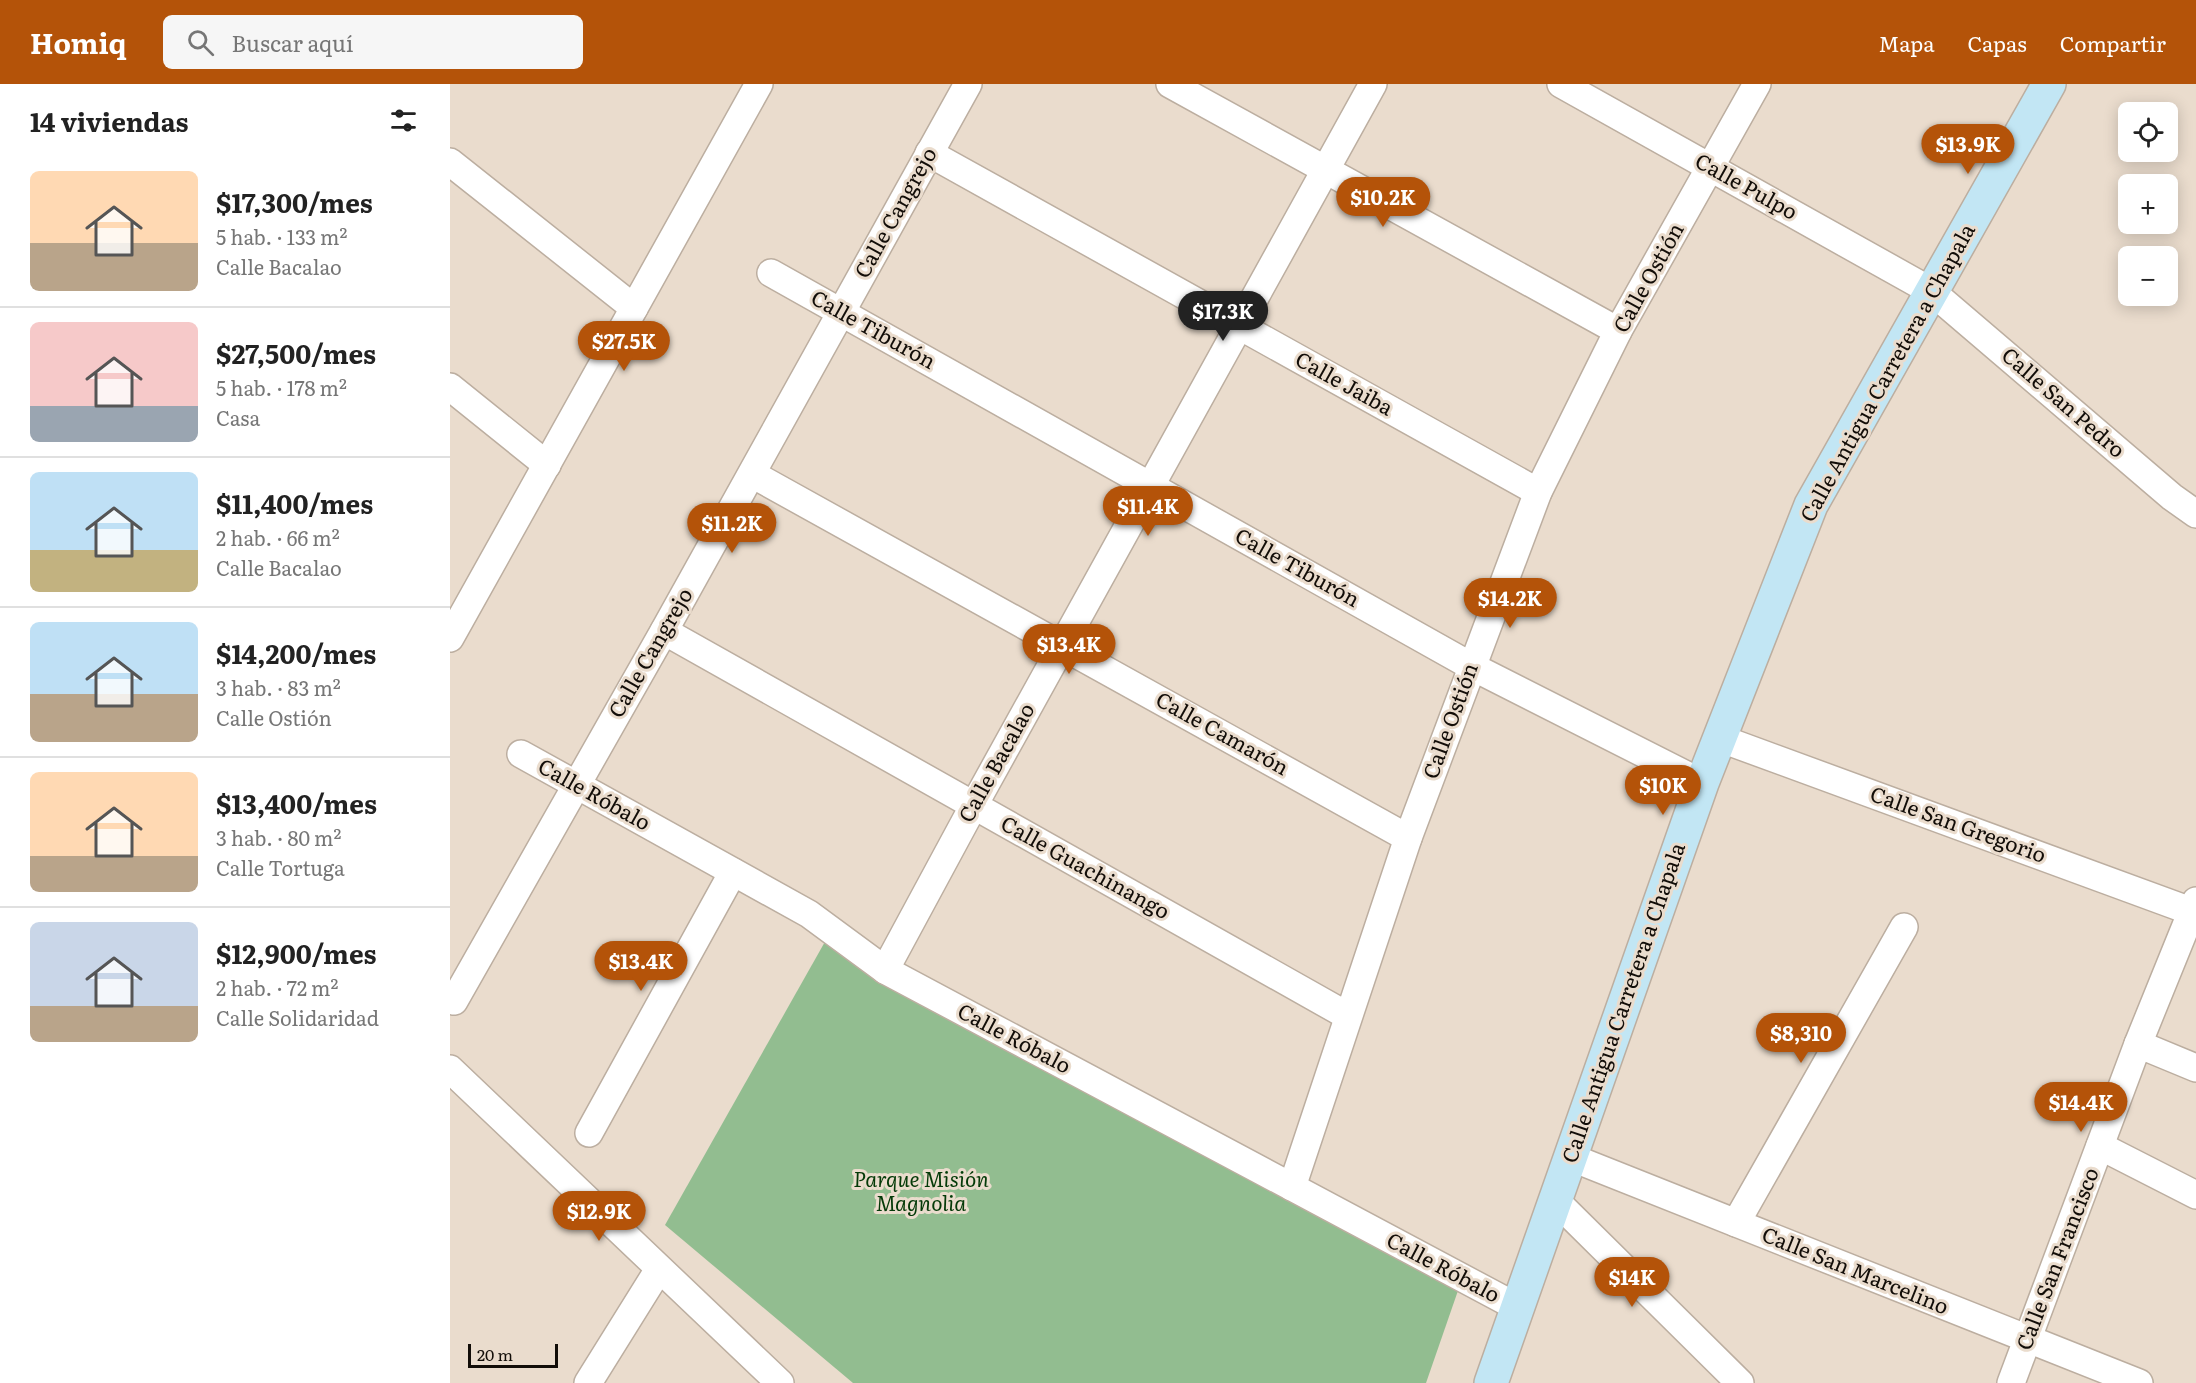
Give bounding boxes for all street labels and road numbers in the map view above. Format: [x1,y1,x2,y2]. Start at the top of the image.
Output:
street label: Calle Cangrejo [845,141,943,283]
street label: Calle Pulpo [1690,144,1804,226]
street label: Calle Ostión [1604,216,1690,337]
street label: Calle Antigua Carretera a Chapala [1791,216,1981,527]
street label: Calle Tiburón [806,281,942,375]
street label: Calle San Pedro [1996,339,2133,464]
street label: Calle Jaiba [1291,342,1400,422]
street label: Calle Tiburón [1230,519,1366,613]
street label: Calle Cangrejo [599,581,699,722]
street label: Calle Ostión [1413,658,1484,783]
street label: Calle Camarón [1151,682,1295,781]
street label: Calle Bacalao [949,696,1040,827]
street label: Calle Róbalo [533,749,657,836]
street label: Calle San Gregorio [1866,776,2051,869]
street label: Calle Guachinango [996,806,1176,925]
street label: Calle Antigua Carretera a Chapala [1552,837,1691,1167]
street label: Calle Róbalo [953,994,1077,1080]
street label: Calle San Francisco [2007,1162,2105,1354]
street label: Calle San Marcelino [1758,1217,1954,1320]
street label: Calle Róbalo [1382,1223,1506,1309]

